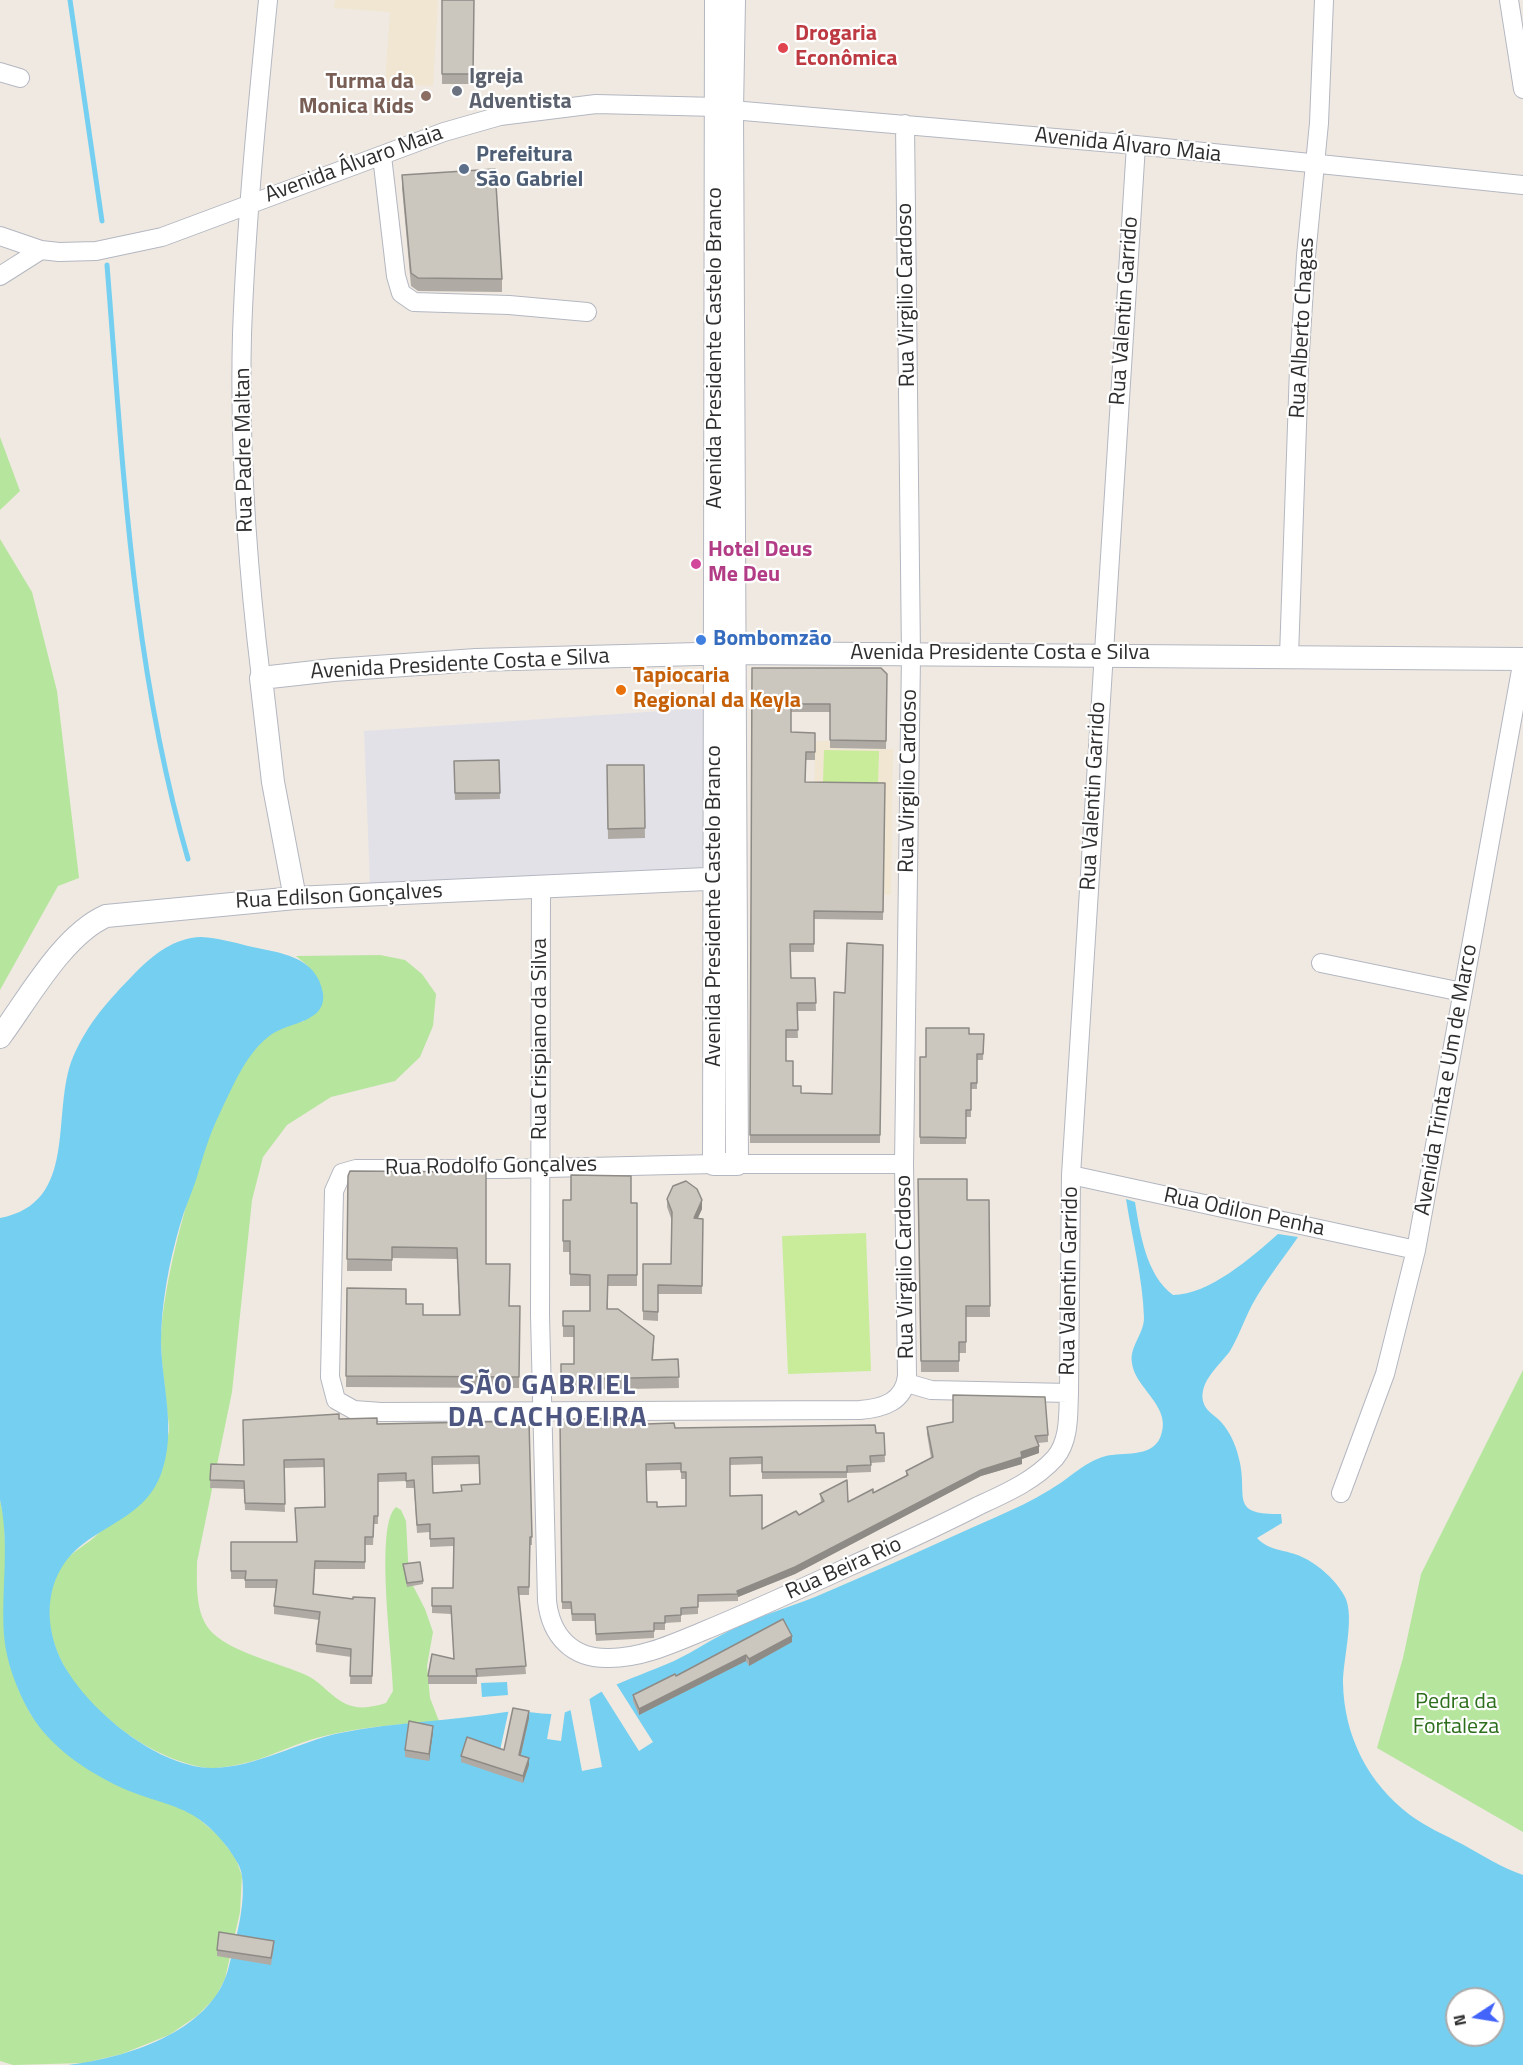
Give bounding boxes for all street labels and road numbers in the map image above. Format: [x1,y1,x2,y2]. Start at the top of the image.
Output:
street label: Avenida Álvaro Maia [262,121,446,209]
street label: Avenida Álvaro Maia [1034,123,1222,169]
street label: Avenida Presidente Castelo Branco [703,187,729,509]
street label: Rua Virgilio Cardoso [892,203,922,387]
street label: Rua Valentin Garrido [1105,216,1145,406]
street label: Rua Alberto Chagas [1285,237,1321,419]
street label: Rua Padre Maltan [230,367,260,533]
street label: Avenida Presidente Costa e Silva [850,641,1150,667]
street label: Avenida Presidente Costa e Silva [310,644,610,686]
street label: Rua Virgilio Cardoso [894,689,924,873]
street label: Rua Valentin Garrido [1076,701,1112,891]
street label: Avenida Presidente Castelo Branco [702,745,728,1067]
street label: Rua Edilson Gonçalves [235,878,443,916]
street label: Rua Crispiano da Silva [528,938,554,1140]
street label: Avenida Trinta e Um de Marco [1410,942,1484,1218]
street label: Rua Rodolfo Gonçalves [385,1152,597,1182]
street label: Rua Virgilio Cardoso [891,1175,921,1359]
street label: Rua Odilon Penha [1161,1183,1327,1243]
street label: Rua Valentin Garrido [1055,1186,1085,1376]
street label: Rua Beira Rio [782,1532,906,1606]

